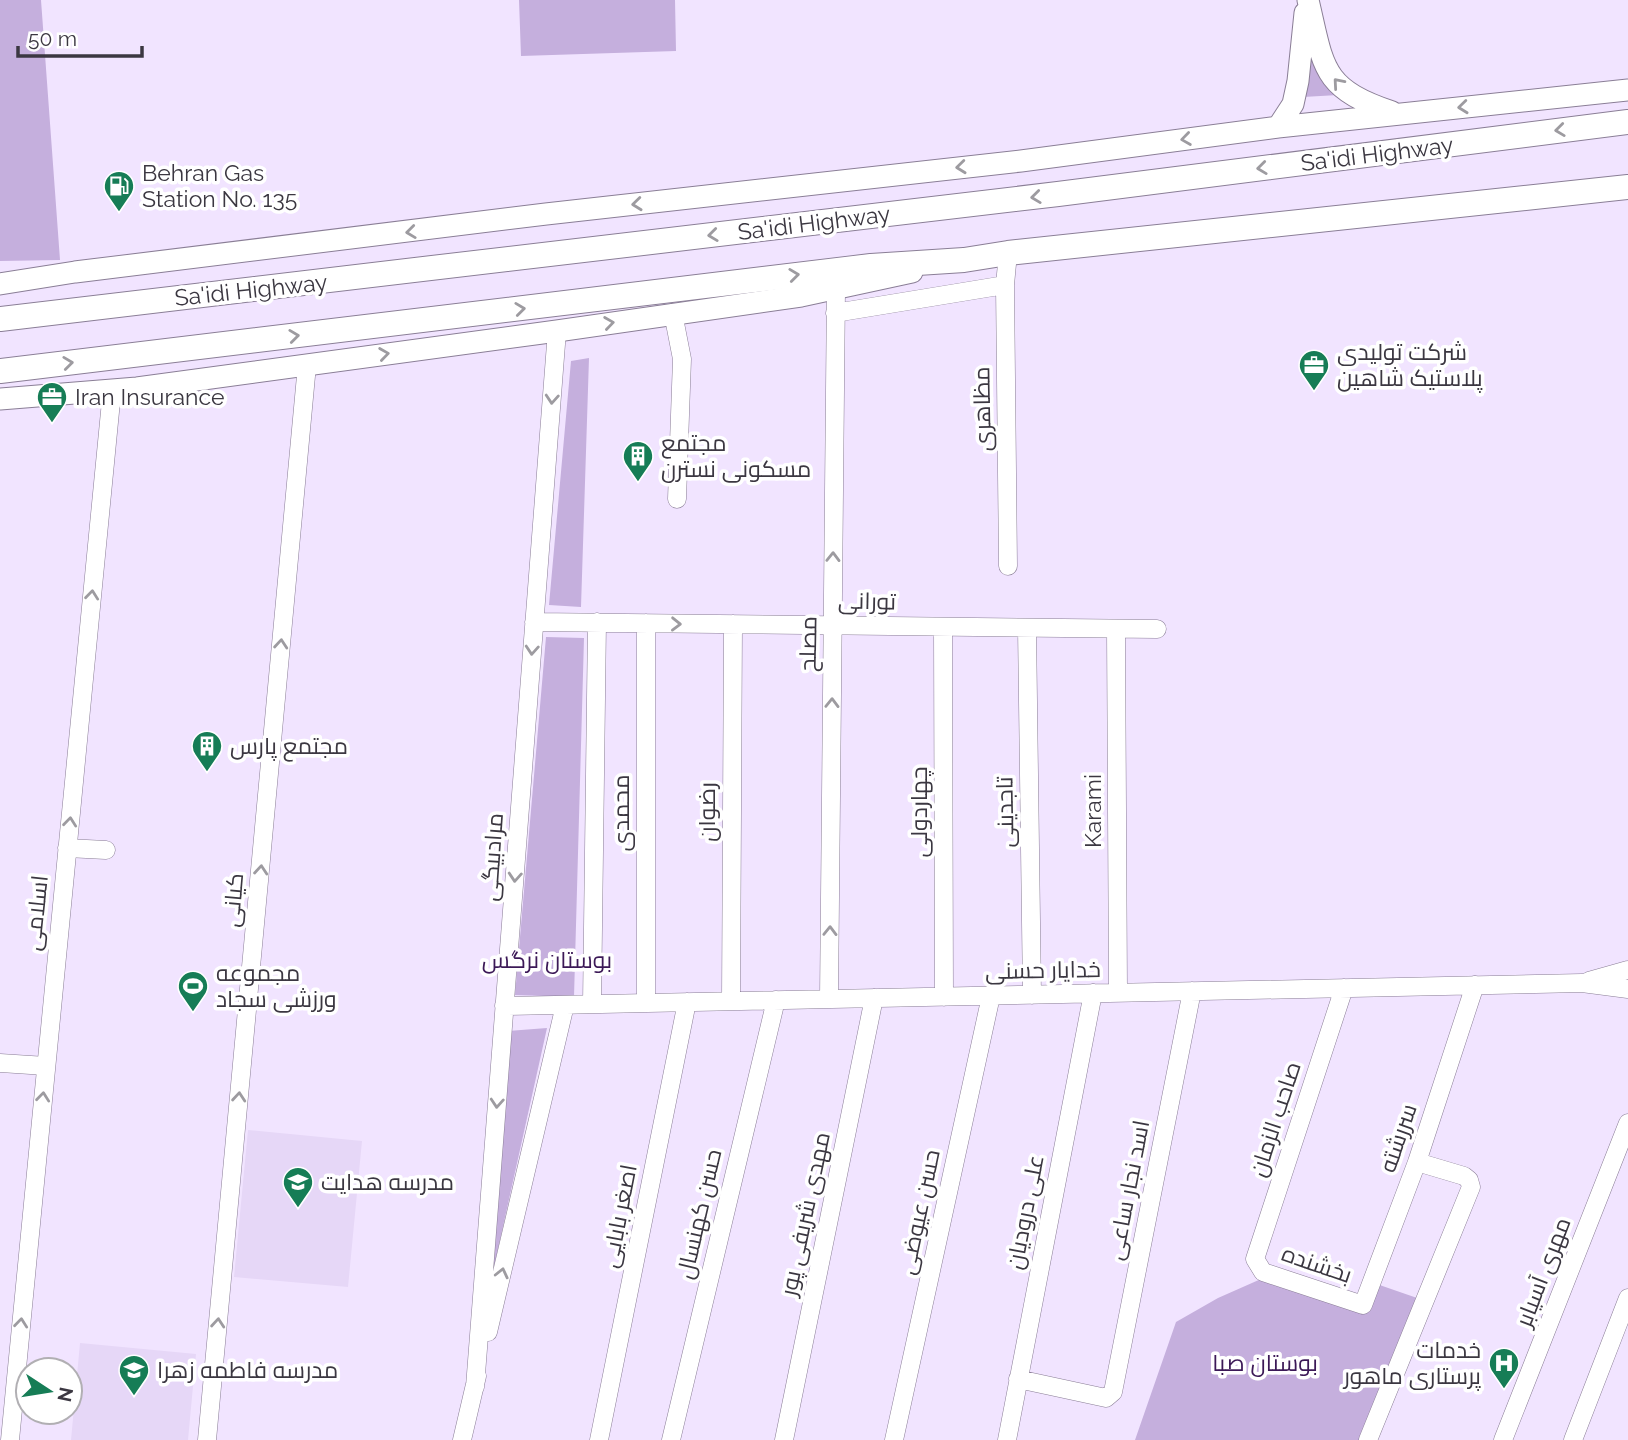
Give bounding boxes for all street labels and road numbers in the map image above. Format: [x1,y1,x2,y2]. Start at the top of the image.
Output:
street label: Sa'idi Highway [1299,131,1455,176]
street label: Sa'idi Highway [736,200,892,245]
street label: Sa'idi Highway [173,268,329,311]
street label: مظاهری [967,366,997,452]
street label: تورانی [838,586,896,616]
street label: مصلح [794,616,824,672]
street label: چهاردولی [905,766,934,858]
street label: محمدی [607,774,635,852]
street label: Karami [1079,774,1106,848]
street label: تاجدینی [990,776,1020,848]
street label: رضوان [693,782,721,842]
street label: مرادبیگی [475,812,509,902]
street label: کیانی [217,872,249,928]
street label: اسلامی [18,874,54,952]
street label: خدایار حسنی [985,955,1101,985]
street label: صاحب الزمان [1243,1058,1307,1180]
street label: سررشته [1373,1100,1422,1176]
street label: اسد نجار ساعی [1101,1118,1155,1262]
street label: مهدی شریفی پور [774,1130,837,1301]
street label: حسن کهنسال [670,1146,728,1282]
street label: حسن عیوضی [892,1147,946,1277]
street label: علی درودیان [1000,1152,1050,1272]
street label: اصغر بابایی [595,1162,643,1270]
street label: مهری آسیابر [1509,1213,1577,1333]
street label: بخشنده [1279,1239,1356,1288]

